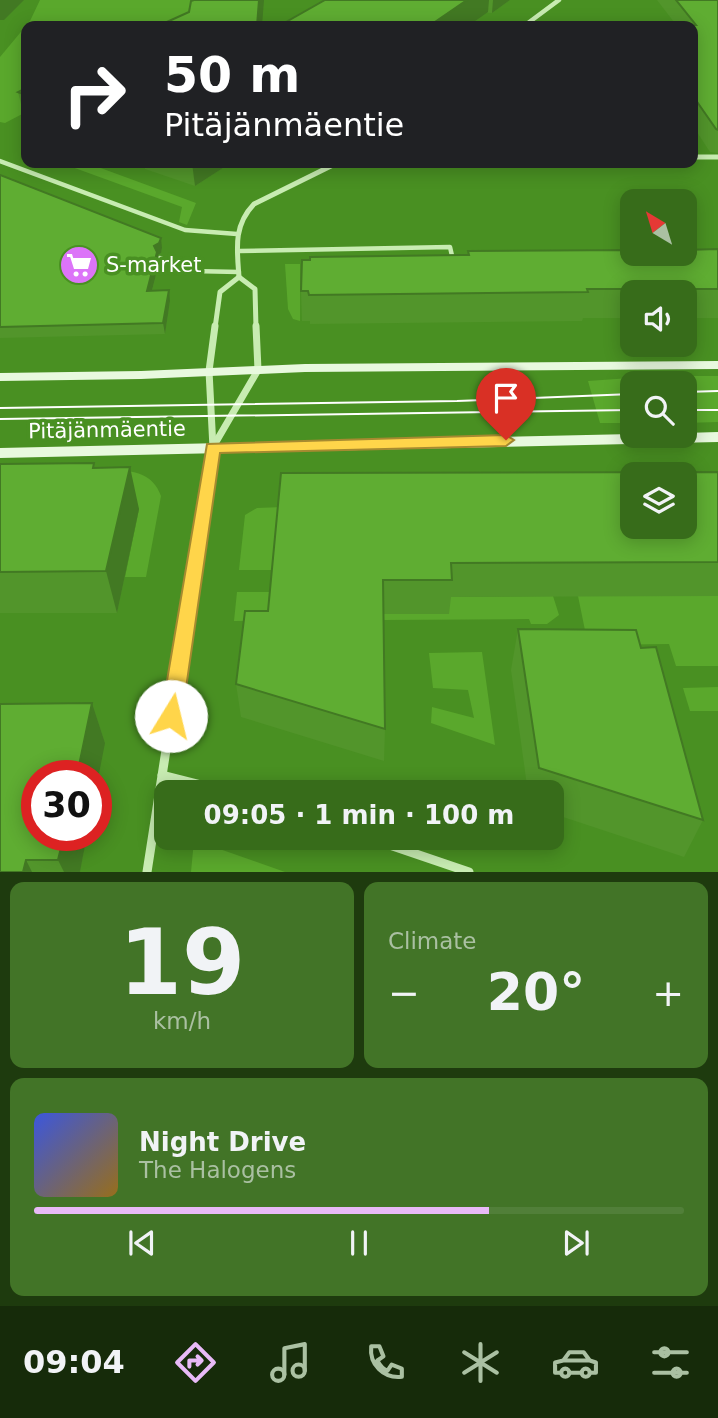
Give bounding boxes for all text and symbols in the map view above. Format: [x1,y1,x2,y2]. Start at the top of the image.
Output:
text: 50 m [164,47,300,104]
icon: right [49,49,140,140]
text: Pitäjänmäentie [164,106,404,144]
north arrow [620,189,696,266]
map controls [620,189,697,539]
supermarket icon: S-market [58,244,100,286]
place label: S-market [106,253,201,277]
button: sound [620,280,697,357]
pin [476,368,536,440]
button: search [620,371,697,448]
icon: arrive [487,379,525,417]
street label: Pitäjänmäentie [28,417,186,443]
button: layers [620,462,697,539]
position arrow [134,679,208,753]
speed limit sign: 30 [21,760,112,851]
text: 09:05 · 1 min · 100 m [204,800,514,830]
text: 19 [119,910,245,1015]
text: Climate [388,928,477,954]
text: 20° [487,962,585,1022]
text: − [388,971,420,1015]
text: + [652,971,684,1015]
text: km/h [153,1008,211,1034]
text: Night Drive [139,1127,306,1157]
text: The Halogens [139,1157,296,1183]
icon: previous [123,1224,161,1262]
icon: pause [340,1224,378,1262]
icon: next [557,1224,595,1262]
icon: directions [171,1338,220,1387]
icon: music [266,1338,315,1387]
icon: phone [361,1338,410,1387]
icon: climate [456,1338,505,1387]
icon: car [551,1338,600,1387]
icon: filters [646,1338,695,1387]
text: 09:04 [23,1343,125,1381]

